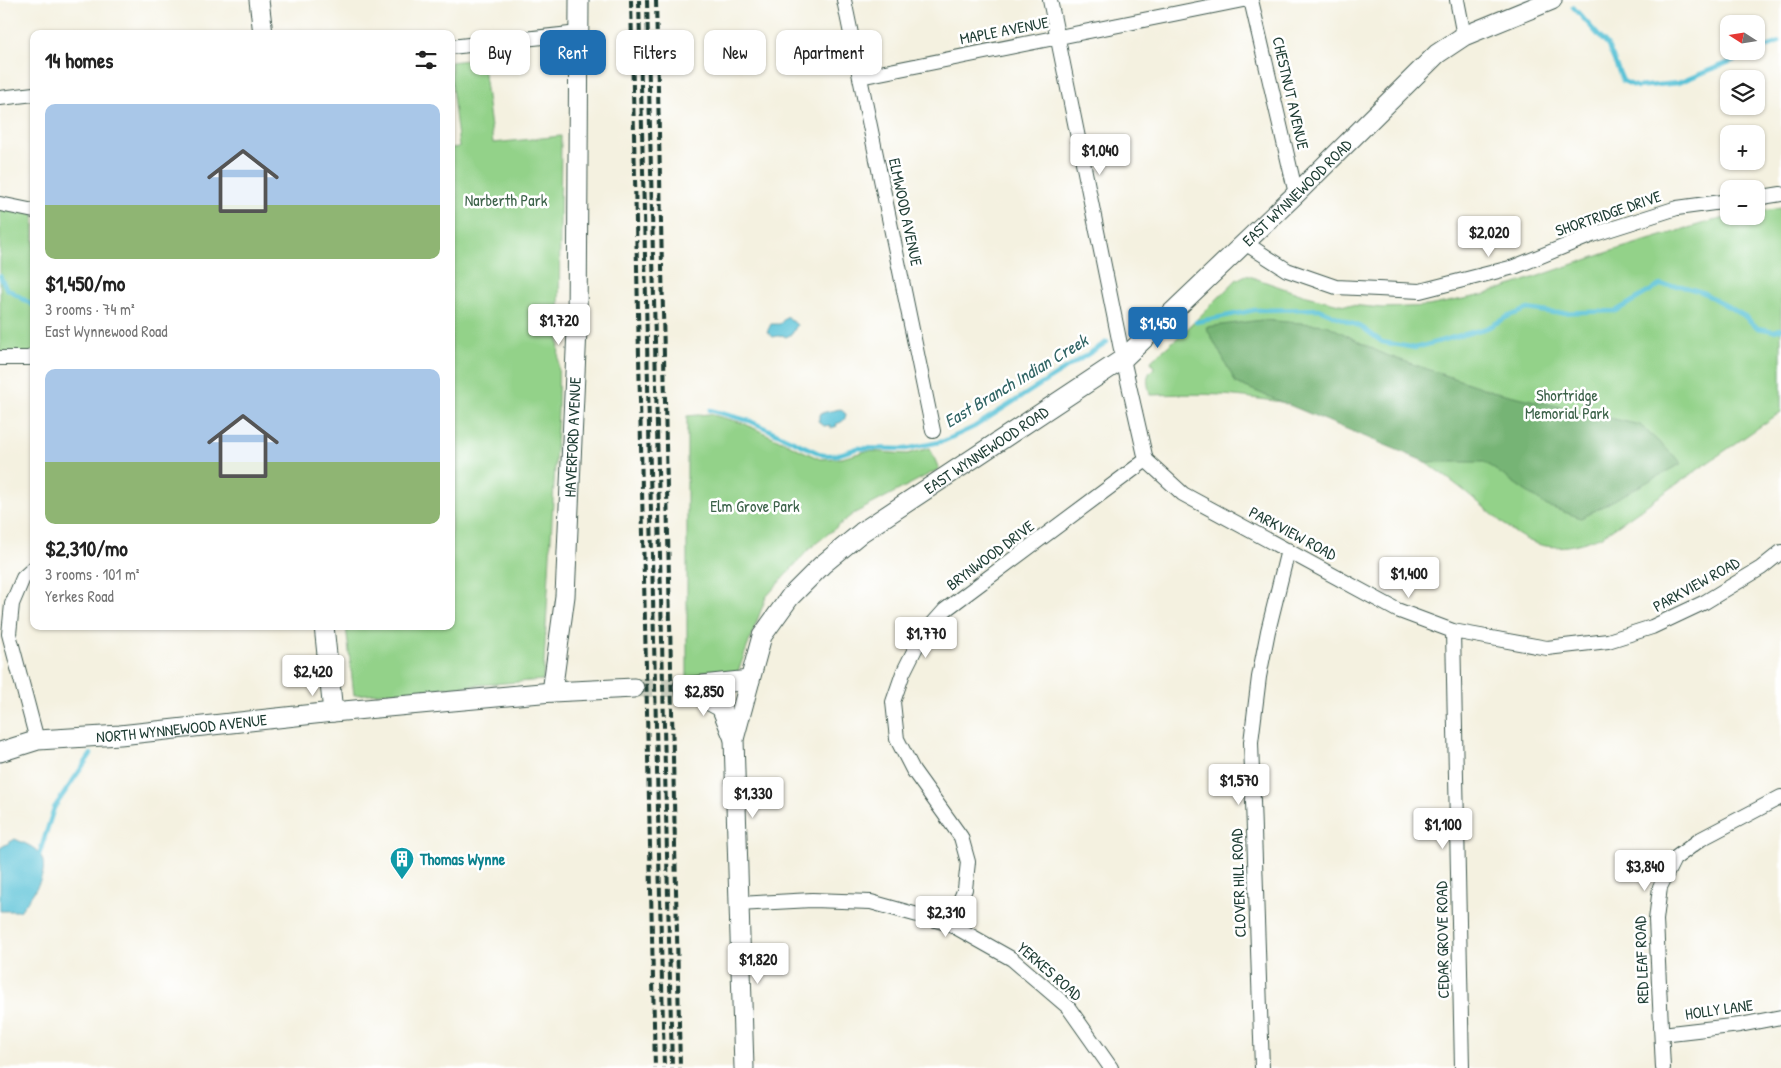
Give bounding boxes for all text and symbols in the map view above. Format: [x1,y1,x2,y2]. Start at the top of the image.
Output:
street label: MAPLE AVENUE [958,11,1050,49]
north arrow [1720,15,1765,60]
map controls [1720,15,1765,225]
chip: Buy [470,30,530,75]
chip: Rent [540,30,606,75]
chip: Filters [616,30,694,75]
chip: New [704,30,766,75]
chip: Apartment [776,30,882,75]
street label: CHESTNUT AVENUE [1267,35,1315,151]
text: 14 homes [45,46,113,75]
icon: filters [412,46,440,74]
button: layers [1720,70,1765,115]
button: + [1720,125,1765,170]
pin: $1,040 [1059,134,1141,176]
street label: EAST WYNNEWOOD ROAD [1237,134,1357,251]
icon: home [198,136,288,226]
text: $1,040 [1081,139,1119,161]
street label: ELMWOOD AVENUE [884,156,928,268]
button: − [1720,180,1765,225]
street label: SHORTRIDGE DRIVE [1552,185,1664,241]
park label: Narberth Park [465,189,548,211]
pin: $2,020 [1448,216,1530,258]
text: $2,020 [1469,221,1509,243]
text: $1,450/mo [45,269,125,298]
text: 3 rooms · 74 m² [45,298,135,320]
pin: $1,720 [518,304,600,346]
pin: $1,450 [1117,306,1199,349]
text: $1,720 [539,309,579,331]
text: $1,450 [1139,312,1177,334]
text: East Wynnewood Road [45,320,168,342]
water label: East Branch Indian Creek [939,327,1094,433]
street label: HAVERFORD AVENUE [558,376,586,498]
park label: Shortridge Memorial Park [1525,384,1609,424]
street label: EAST WYNNEWOOD ROAD [920,400,1053,499]
icon: home [198,401,288,491]
park label: Elm Grove Park [710,495,800,517]
street label: PARKVIEW ROAD [1245,501,1341,565]
street label: BRYNWOOD DRIVE [942,515,1038,595]
text: $2,310/mo [45,534,128,563]
street label: PARKVIEW ROAD [1649,551,1744,617]
pin: $1,400 [1368,556,1450,599]
text: $1,400 [1390,562,1428,584]
text: 3 rooms · 101 m² [45,563,140,585]
text: Yerkes Road [45,585,114,607]
pin: $1,770 [885,616,967,659]
text: $1,770 [906,622,946,644]
pin: $2,420 [272,654,354,697]
text: $2,420 [293,660,333,682]
pin: $2,850 [663,674,745,717]
text: $2,850 [684,680,724,702]
street label: NORTH WYNNEWOOD AVENUE [96,708,268,747]
pin: $1,570 [1198,764,1280,806]
text: $1,570 [1219,769,1259,791]
pin: $1,330 [712,776,794,819]
text: $1,330 [734,782,772,804]
pin: $1,100 [1402,808,1484,850]
text: $1,100 [1424,813,1462,835]
street label: CLOVER HILL ROAD [1225,828,1251,938]
building icon: Thomas Wynne [389,846,415,880]
place label: Thomas Wynne [419,848,506,871]
pin: $3,840 [1604,850,1686,892]
text: $3,840 [1626,855,1664,877]
street label: CEDAR GROVE ROAD [1430,881,1454,999]
pin: $2,310 [905,896,987,938]
text: $2,310 [927,901,965,923]
street label: RED LEAF ROAD [1628,915,1654,1004]
street label: YERKES ROAD [1013,937,1087,1006]
pin: $1,820 [717,942,799,985]
text: $1,820 [739,948,777,970]
street label: HOLLY LANE [1684,993,1754,1025]

